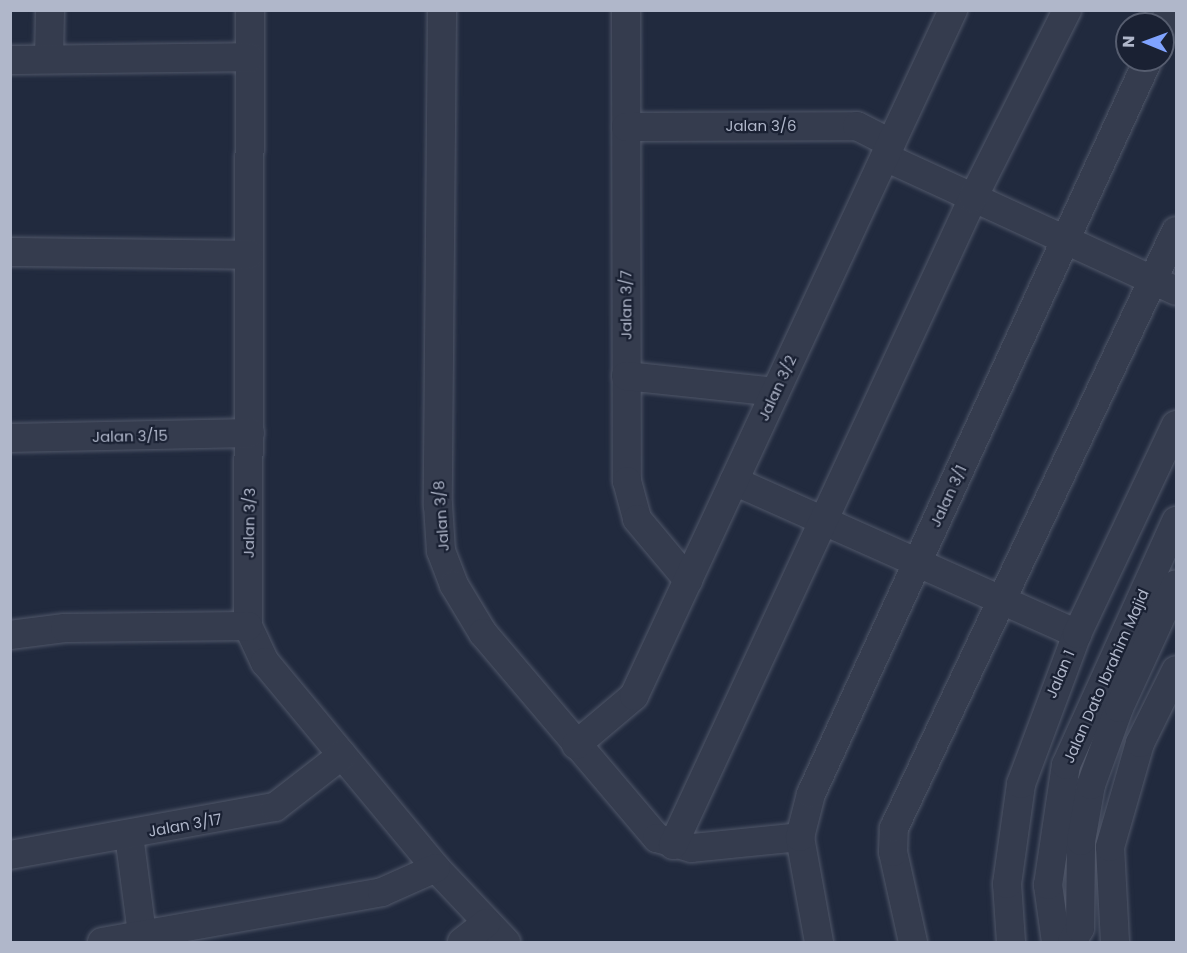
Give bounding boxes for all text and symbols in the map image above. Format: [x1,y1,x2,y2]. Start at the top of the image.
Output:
north arrow [1115,12,1175,72]
text: N [1117,35,1140,48]
street label: Jalan 3/6 [725,117,797,135]
street label: Jalan 3/7 [617,270,635,340]
street label: Jalan 3/2 [754,352,800,424]
street label: Jalan 3/15 [92,426,168,446]
street label: Jalan 3/1 [926,462,970,530]
street label: Jalan 3/8 [430,480,452,552]
street label: Jalan 3/3 [239,488,259,558]
street label: Jalan Dato Ibrahim Majid [1059,586,1153,766]
street label: Jalan 1 [1042,647,1078,701]
street label: Jalan 3/17 [147,810,223,840]

